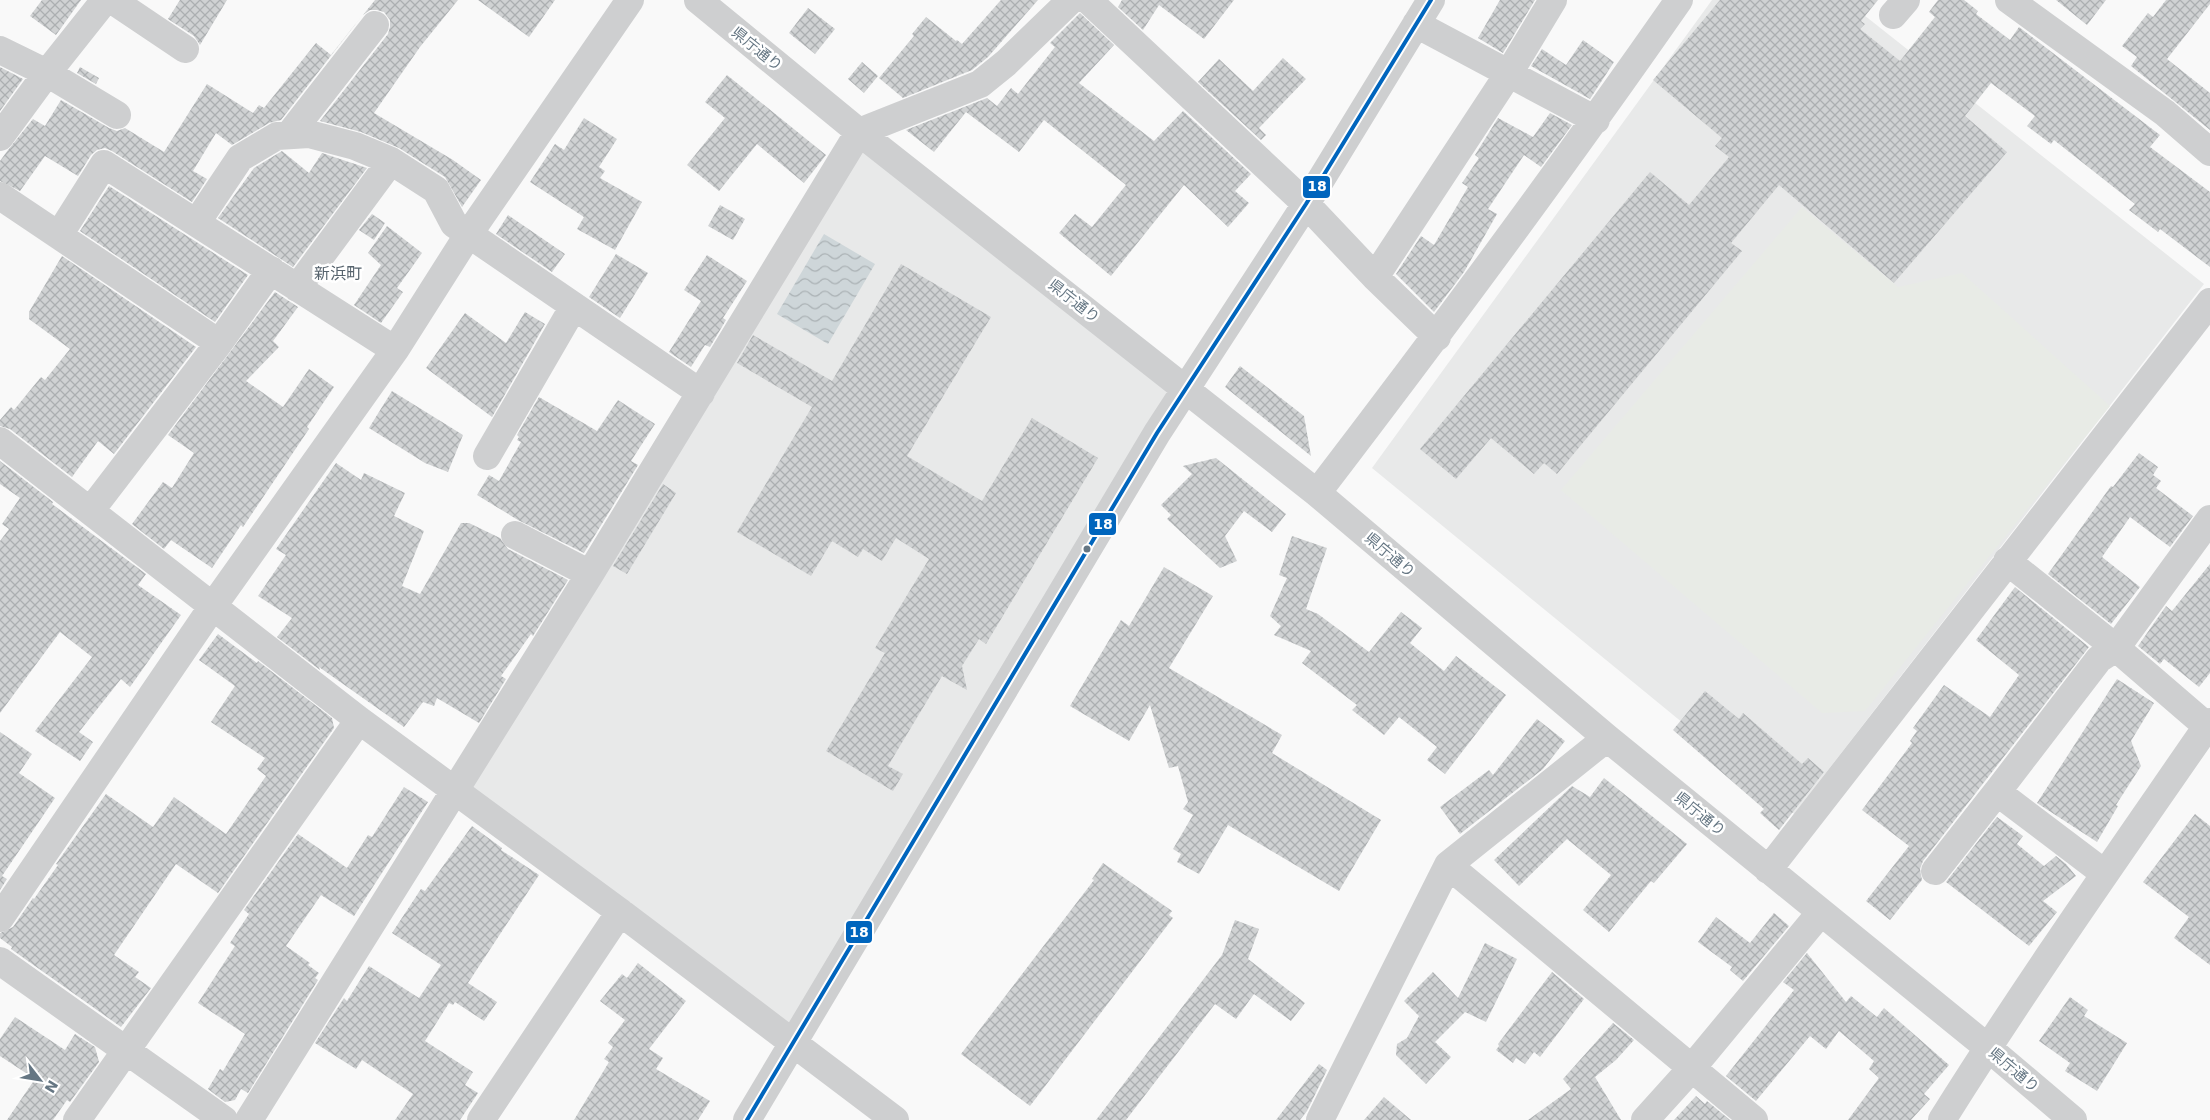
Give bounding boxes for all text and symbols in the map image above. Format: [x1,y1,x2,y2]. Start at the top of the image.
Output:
street label: 県庁通り [728,23,786,75]
line badge: 18 [1302,175,1331,199]
text: 18 [1307,178,1327,194]
district label: 新浜町 [314,264,362,283]
street label: 県庁通り [1045,275,1103,327]
line badge: 18 [1088,512,1117,536]
text: 18 [1093,516,1113,532]
street label: 県庁通り [1361,529,1419,581]
unlabelled marker [1082,544,1092,554]
street label: 県庁通り [1671,788,1729,840]
line badge: 18 [845,920,873,944]
text: 18 [849,924,869,940]
street label: 県庁通り [1985,1044,2043,1096]
north arrow [15,1055,65,1105]
text: N [41,1078,61,1096]

